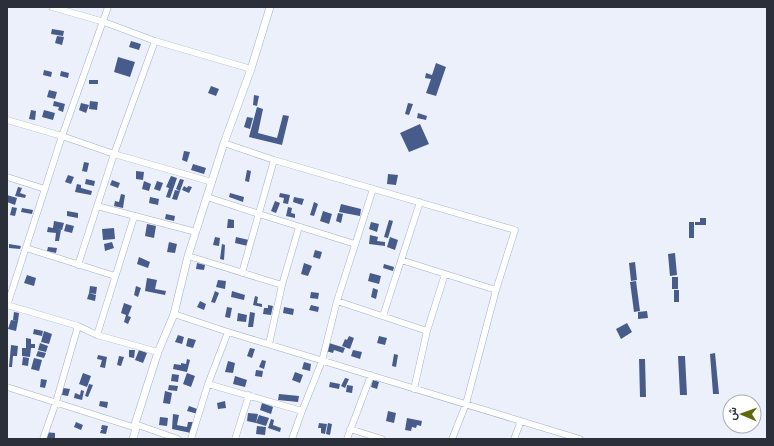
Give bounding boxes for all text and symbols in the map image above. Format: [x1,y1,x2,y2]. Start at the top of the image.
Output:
north arrow [722,394,762,434]
text: ش [726,407,739,421]

